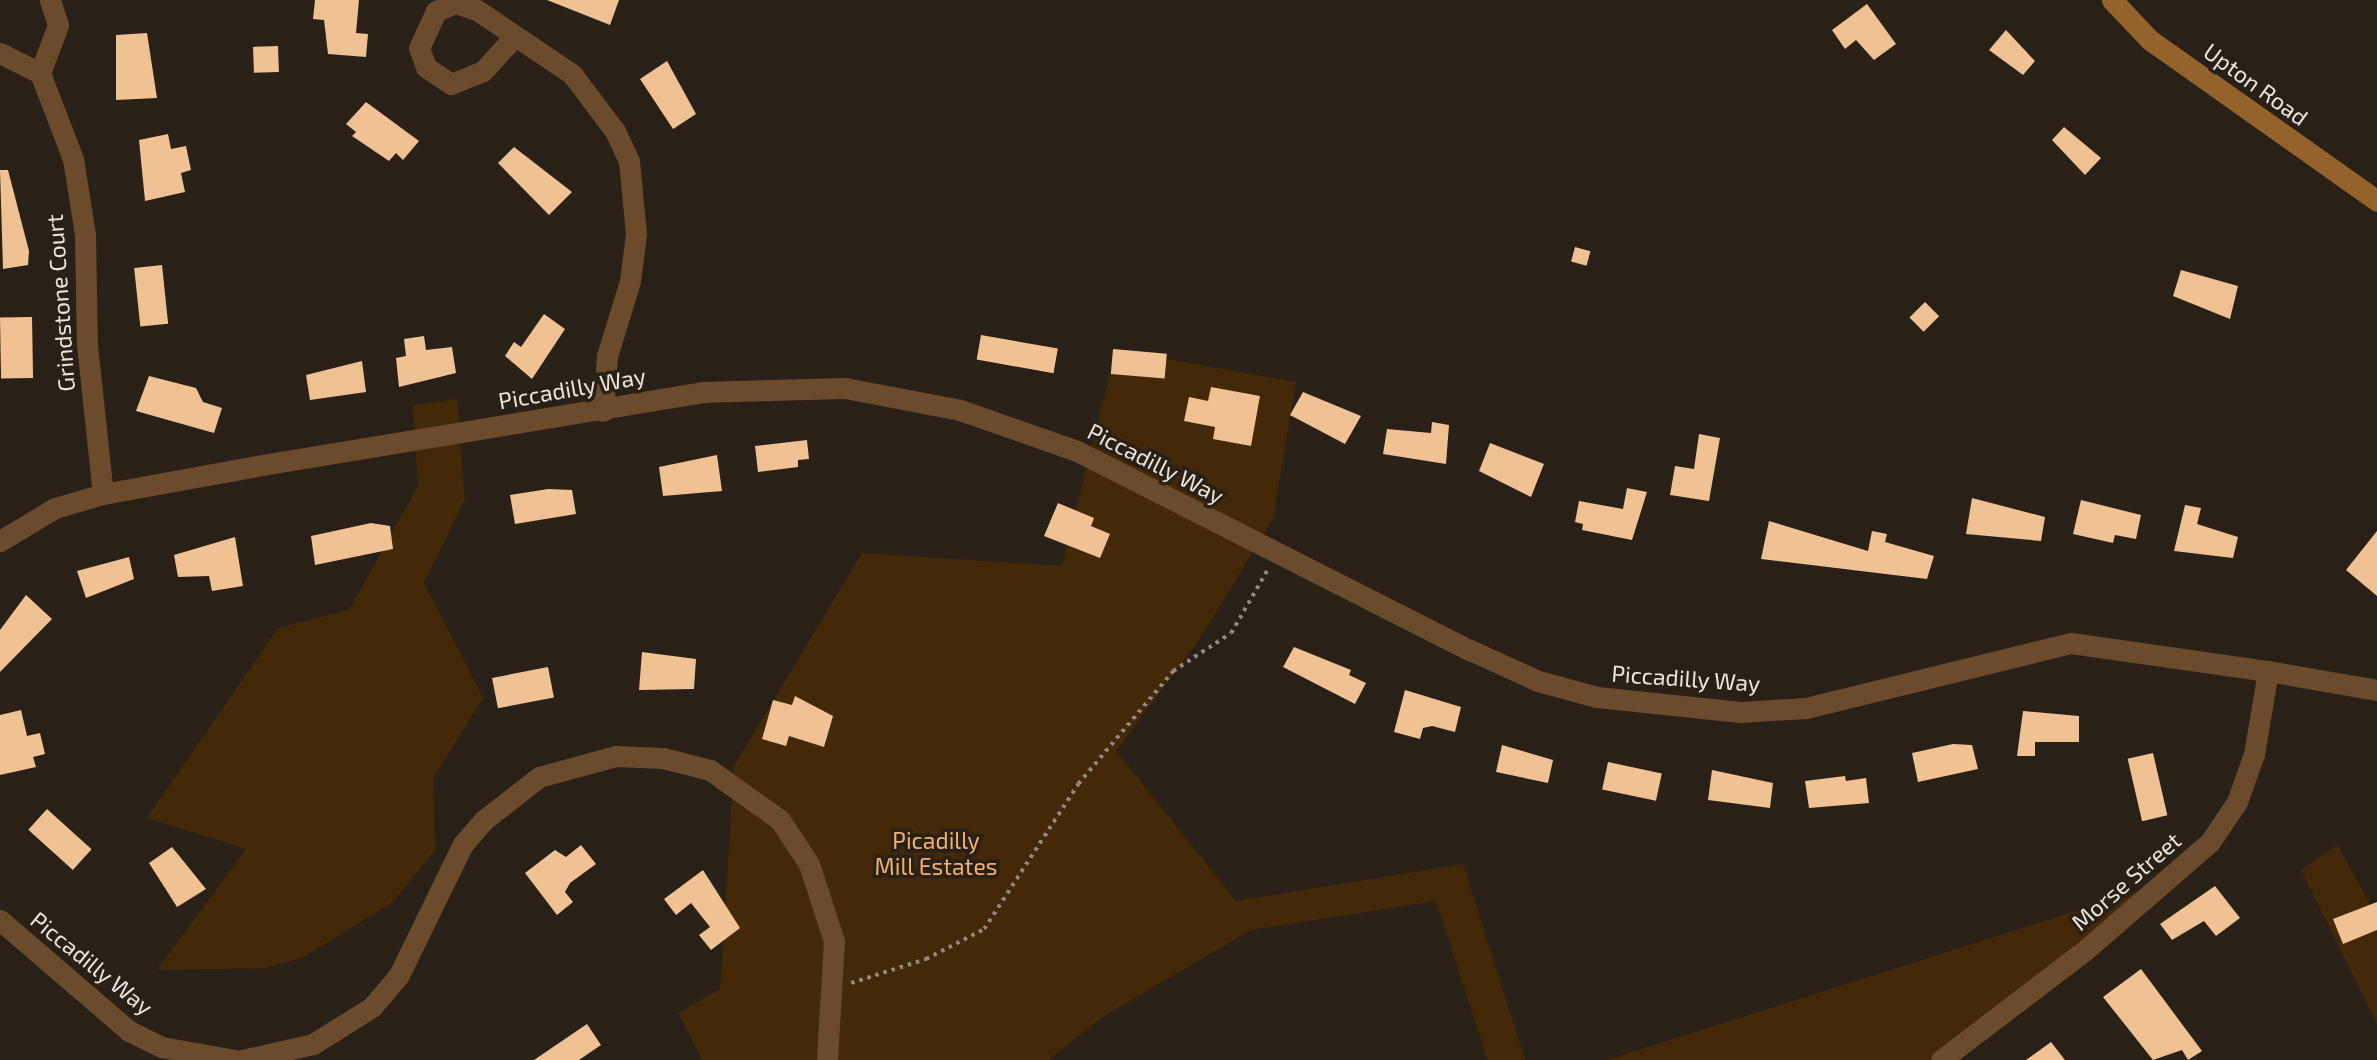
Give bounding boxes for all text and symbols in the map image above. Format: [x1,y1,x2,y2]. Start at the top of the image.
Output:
street label: Upton Road [2199,37,2313,131]
street label: Grindstone Court [40,213,80,393]
street label: Piccadilly Way [496,361,648,415]
street label: Piccadilly Way [1083,417,1229,509]
street label: Piccadilly Way [1610,659,1762,697]
park label: Picadilly Mill Estates [874,826,998,880]
street label: Morse Street [2066,826,2186,936]
street label: Piccadilly Way [25,905,159,1021]

